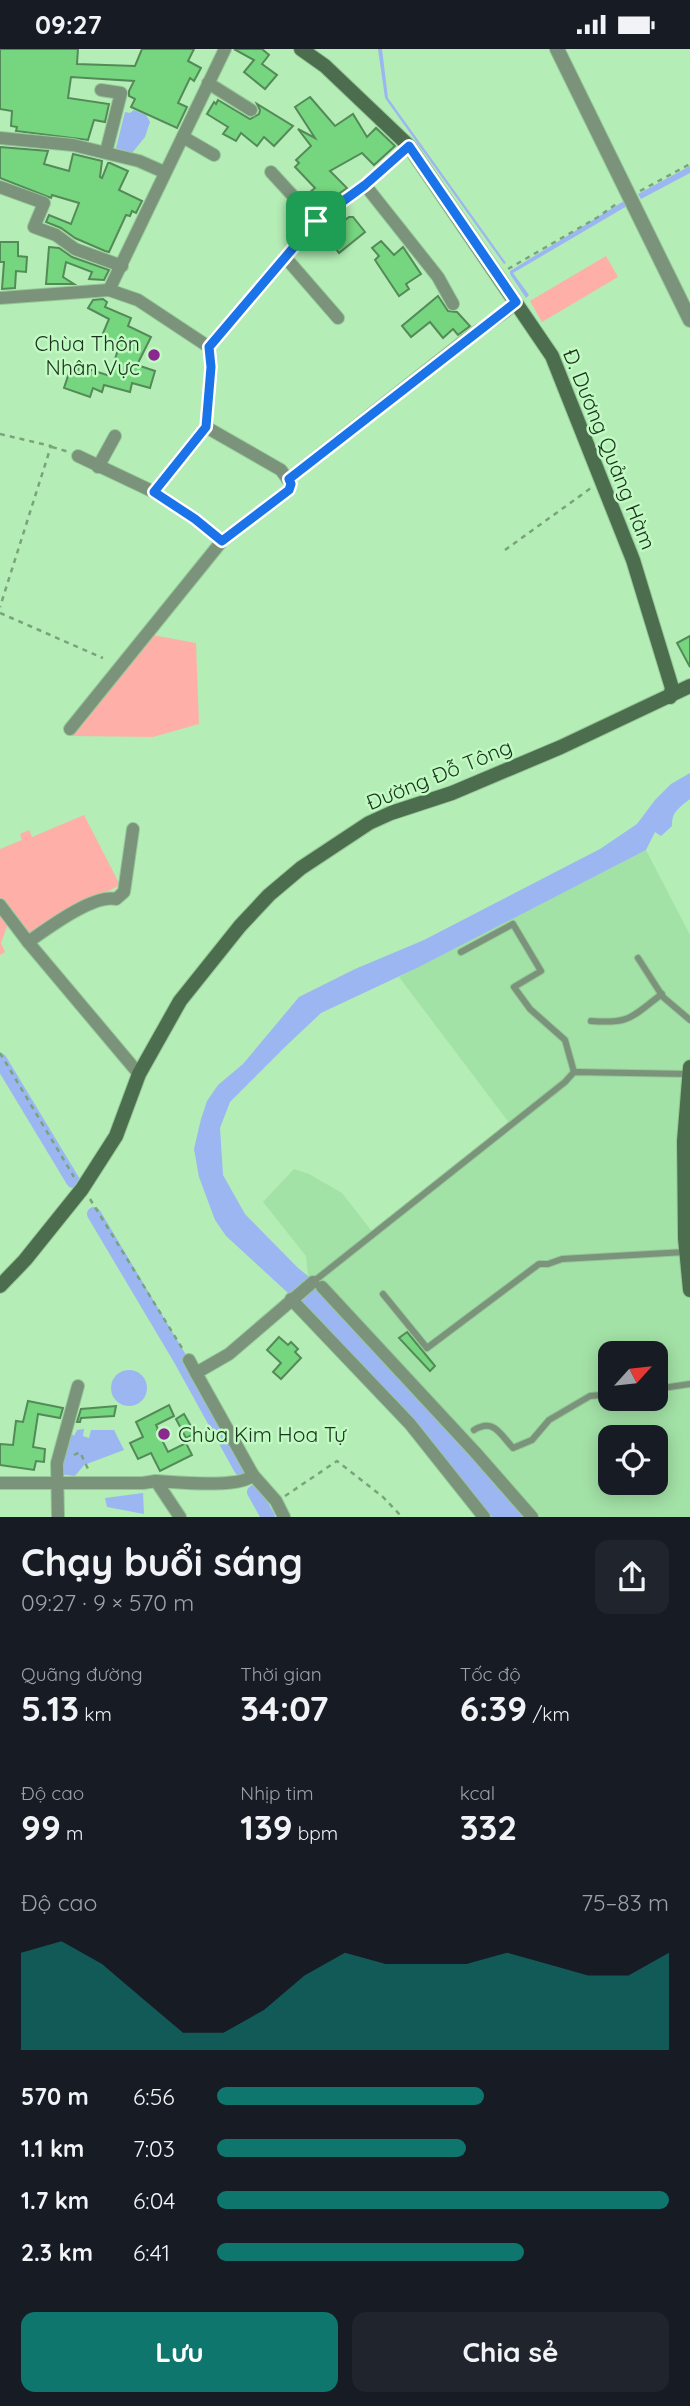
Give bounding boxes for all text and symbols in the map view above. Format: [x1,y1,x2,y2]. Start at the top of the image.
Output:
text: 09:27 [35,8,102,41]
pin [286,191,346,251]
icon: arrive [297,202,335,240]
place label: Chùa Thôn Nhân Vực [35,330,140,380]
street label: Đ. Dương Quảng Hàm [558,345,662,553]
marker: Chùa Thôn Nhân Vực [146,347,162,363]
street label: Đường Đỗ Tông [362,733,516,815]
north arrow [598,1341,668,1411]
map controls [598,1341,668,1495]
place label: Chùa Kim Hoa Tự [178,1421,347,1447]
button: locate [598,1425,668,1495]
marker: Chùa Kim Hoa Tự [156,1426,172,1442]
text: Chạy buổi sáng [21,1538,303,1586]
button: share [595,1540,669,1614]
text: 09:27 · 9 × 570 m [21,1588,194,1617]
text: Quãng đường [21,1662,143,1686]
text: Thời gian [240,1662,322,1686]
text: Tốc độ [460,1662,521,1686]
text: 5.13 [21,1686,79,1730]
text: 34:07 [240,1686,329,1730]
text: 6:39 [460,1686,527,1730]
text: km [79,1702,112,1726]
text: /km [527,1702,570,1726]
text: Độ cao [21,1781,84,1805]
text: Nhịp tim [240,1781,314,1805]
text: kcal [460,1781,495,1805]
text: 99 [21,1805,61,1849]
text: 139 [240,1805,293,1849]
text: 332 [460,1805,517,1849]
text: m [61,1821,83,1845]
text: bpm [293,1821,338,1845]
text: Độ cao [21,1888,97,1917]
text: 75–83 m [581,1888,669,1917]
text: 570 m [21,2082,89,2111]
text: 6:56 [133,2082,175,2111]
text: 1.1 km [21,2134,84,2163]
text: 7:03 [133,2134,175,2163]
text: 1.7 km [21,2186,89,2215]
text: 6:04 [133,2186,175,2215]
text: 2.3 km [21,2238,93,2267]
text: 6:41 [133,2238,170,2267]
button: Lưu [21,2312,338,2392]
button: Chia sẻ [352,2312,669,2392]

